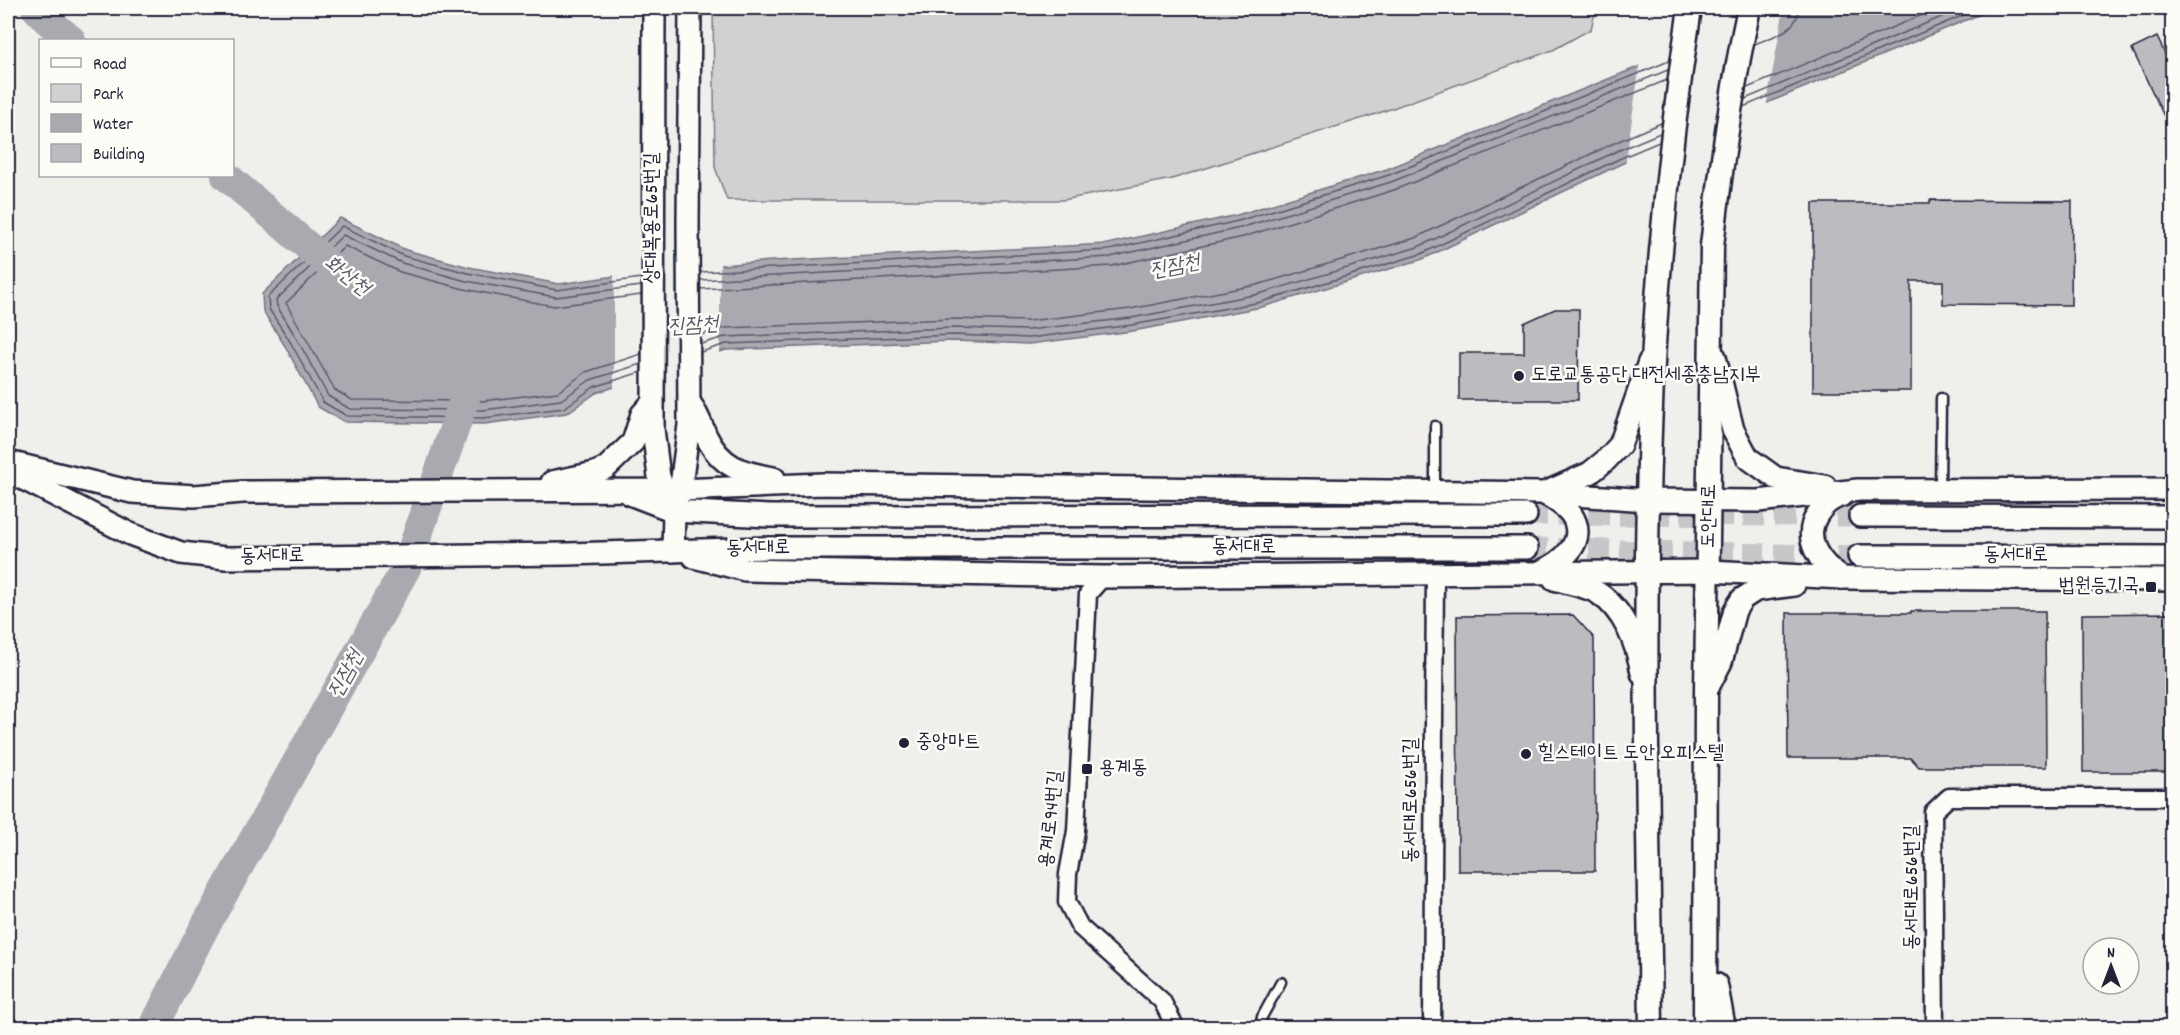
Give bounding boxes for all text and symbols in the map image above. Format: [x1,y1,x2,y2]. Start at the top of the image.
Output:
legend [39,39,234,177]
text: Road [93,53,127,78]
text: Park [93,83,124,108]
text: Water [93,113,133,138]
text: Building [93,143,145,168]
street label: 상대복용로65번길 [639,152,667,284]
water label: 진잠천 [1147,248,1205,288]
water label: 화산천 [317,250,377,306]
water label: 진잠천 [667,310,721,344]
place label: 도로교통공단 대전세종충남지부 [1531,362,1761,390]
marker: 도로교통공단 대전세종충남지부 [1512,369,1526,383]
street label: 도안대로 [1695,484,1725,548]
street label: 동서대로 [726,534,790,564]
street label: 동서대로 [1212,534,1276,562]
street label: 동서대로 [240,542,304,572]
street label: 동서대로 [1984,542,2048,570]
place label: 법원등기국 [2059,573,2139,601]
marker: 법원등기국 [2144,580,2158,594]
water label: 진잠천 [322,644,373,704]
place label: 중앙마트 [916,729,980,757]
marker: 중앙마트 [897,736,911,750]
street label: 동서대로656번길 [1398,737,1426,863]
place label: 힐스테이트 도안 오피스텔 [1538,740,1724,768]
marker: 힐스테이트 도안 오피스텔 [1519,747,1533,761]
place label: 용계동 [1099,755,1147,783]
marker: 용계동 [1080,762,1094,776]
street label: 용계로94번길 [1033,769,1071,869]
street label: 동서대로656번길 [1899,824,1927,950]
north arrow [2081,936,2141,996]
text: N [2107,942,2115,965]

